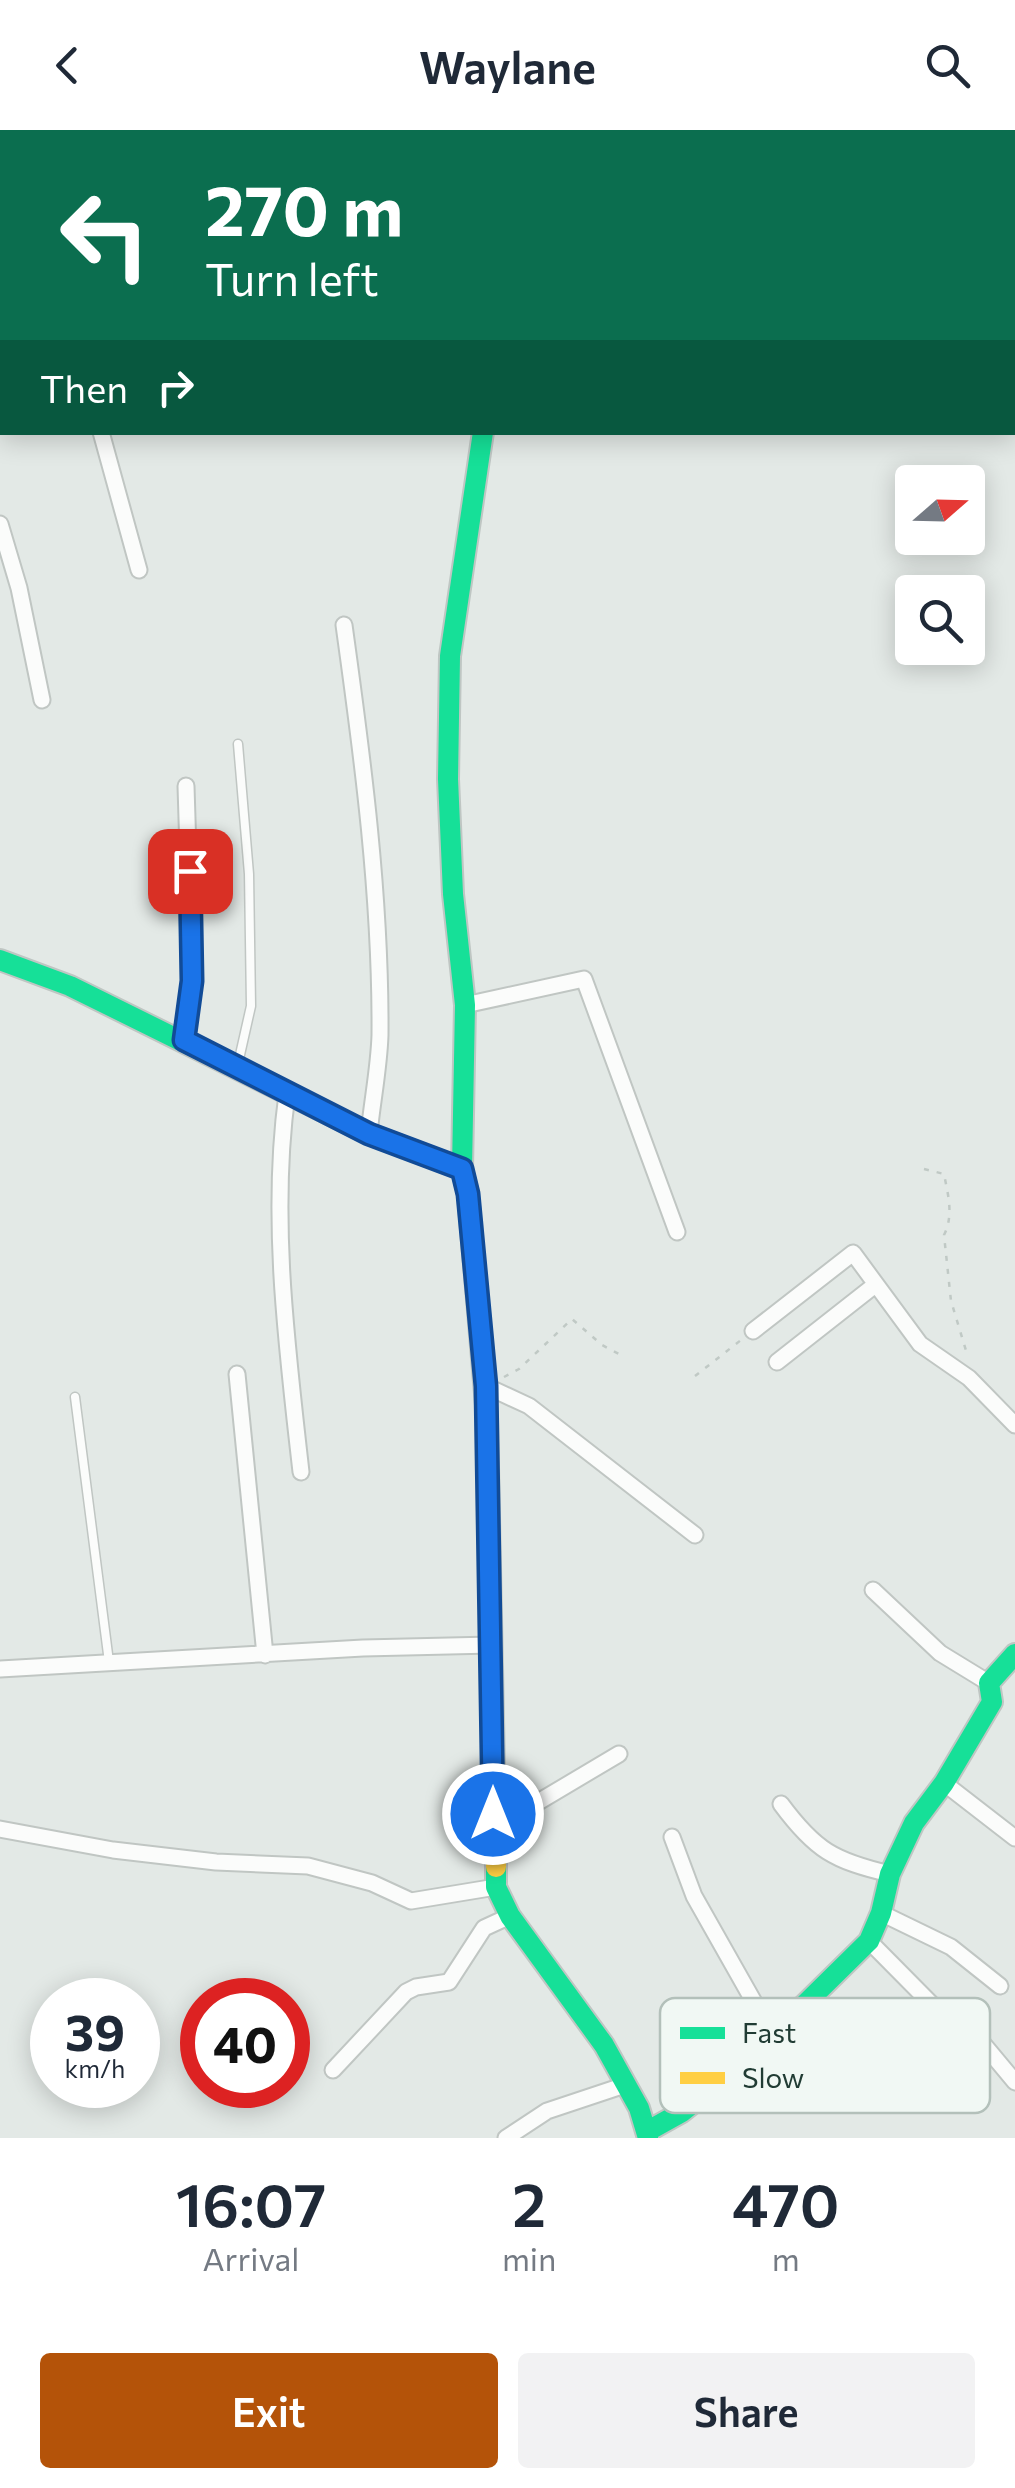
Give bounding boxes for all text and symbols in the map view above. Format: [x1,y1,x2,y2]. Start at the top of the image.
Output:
icon: back [40,38,95,93]
text: Waylane [419,38,596,93]
icon: search [920,38,975,93]
text: 270 m [205,165,403,250]
icon: left [40,170,170,300]
text: Turn left [205,250,379,305]
icon: right [148,360,203,415]
text: Then [40,364,128,411]
north arrow [895,465,985,555]
map controls [895,465,985,665]
button: search [895,575,985,665]
pin [148,829,233,914]
icon: arrive [163,844,218,899]
position arrow [441,1762,545,1866]
speed limit sign: 40 [180,1978,310,2108]
legend [660,1998,990,2113]
text: 39 [65,2000,125,2061]
text: Fast [742,2015,796,2049]
text: km/h [65,2053,125,2083]
text: Slow [742,2060,804,2094]
text: 16:07 [176,2166,326,2239]
text: 2 [512,2166,546,2239]
text: 470 [732,2166,839,2239]
text: Arrival [203,2238,299,2278]
text: min [502,2238,556,2278]
text: m [772,2238,800,2278]
button: Exit [40,2353,498,2468]
button: Share [518,2353,975,2468]

